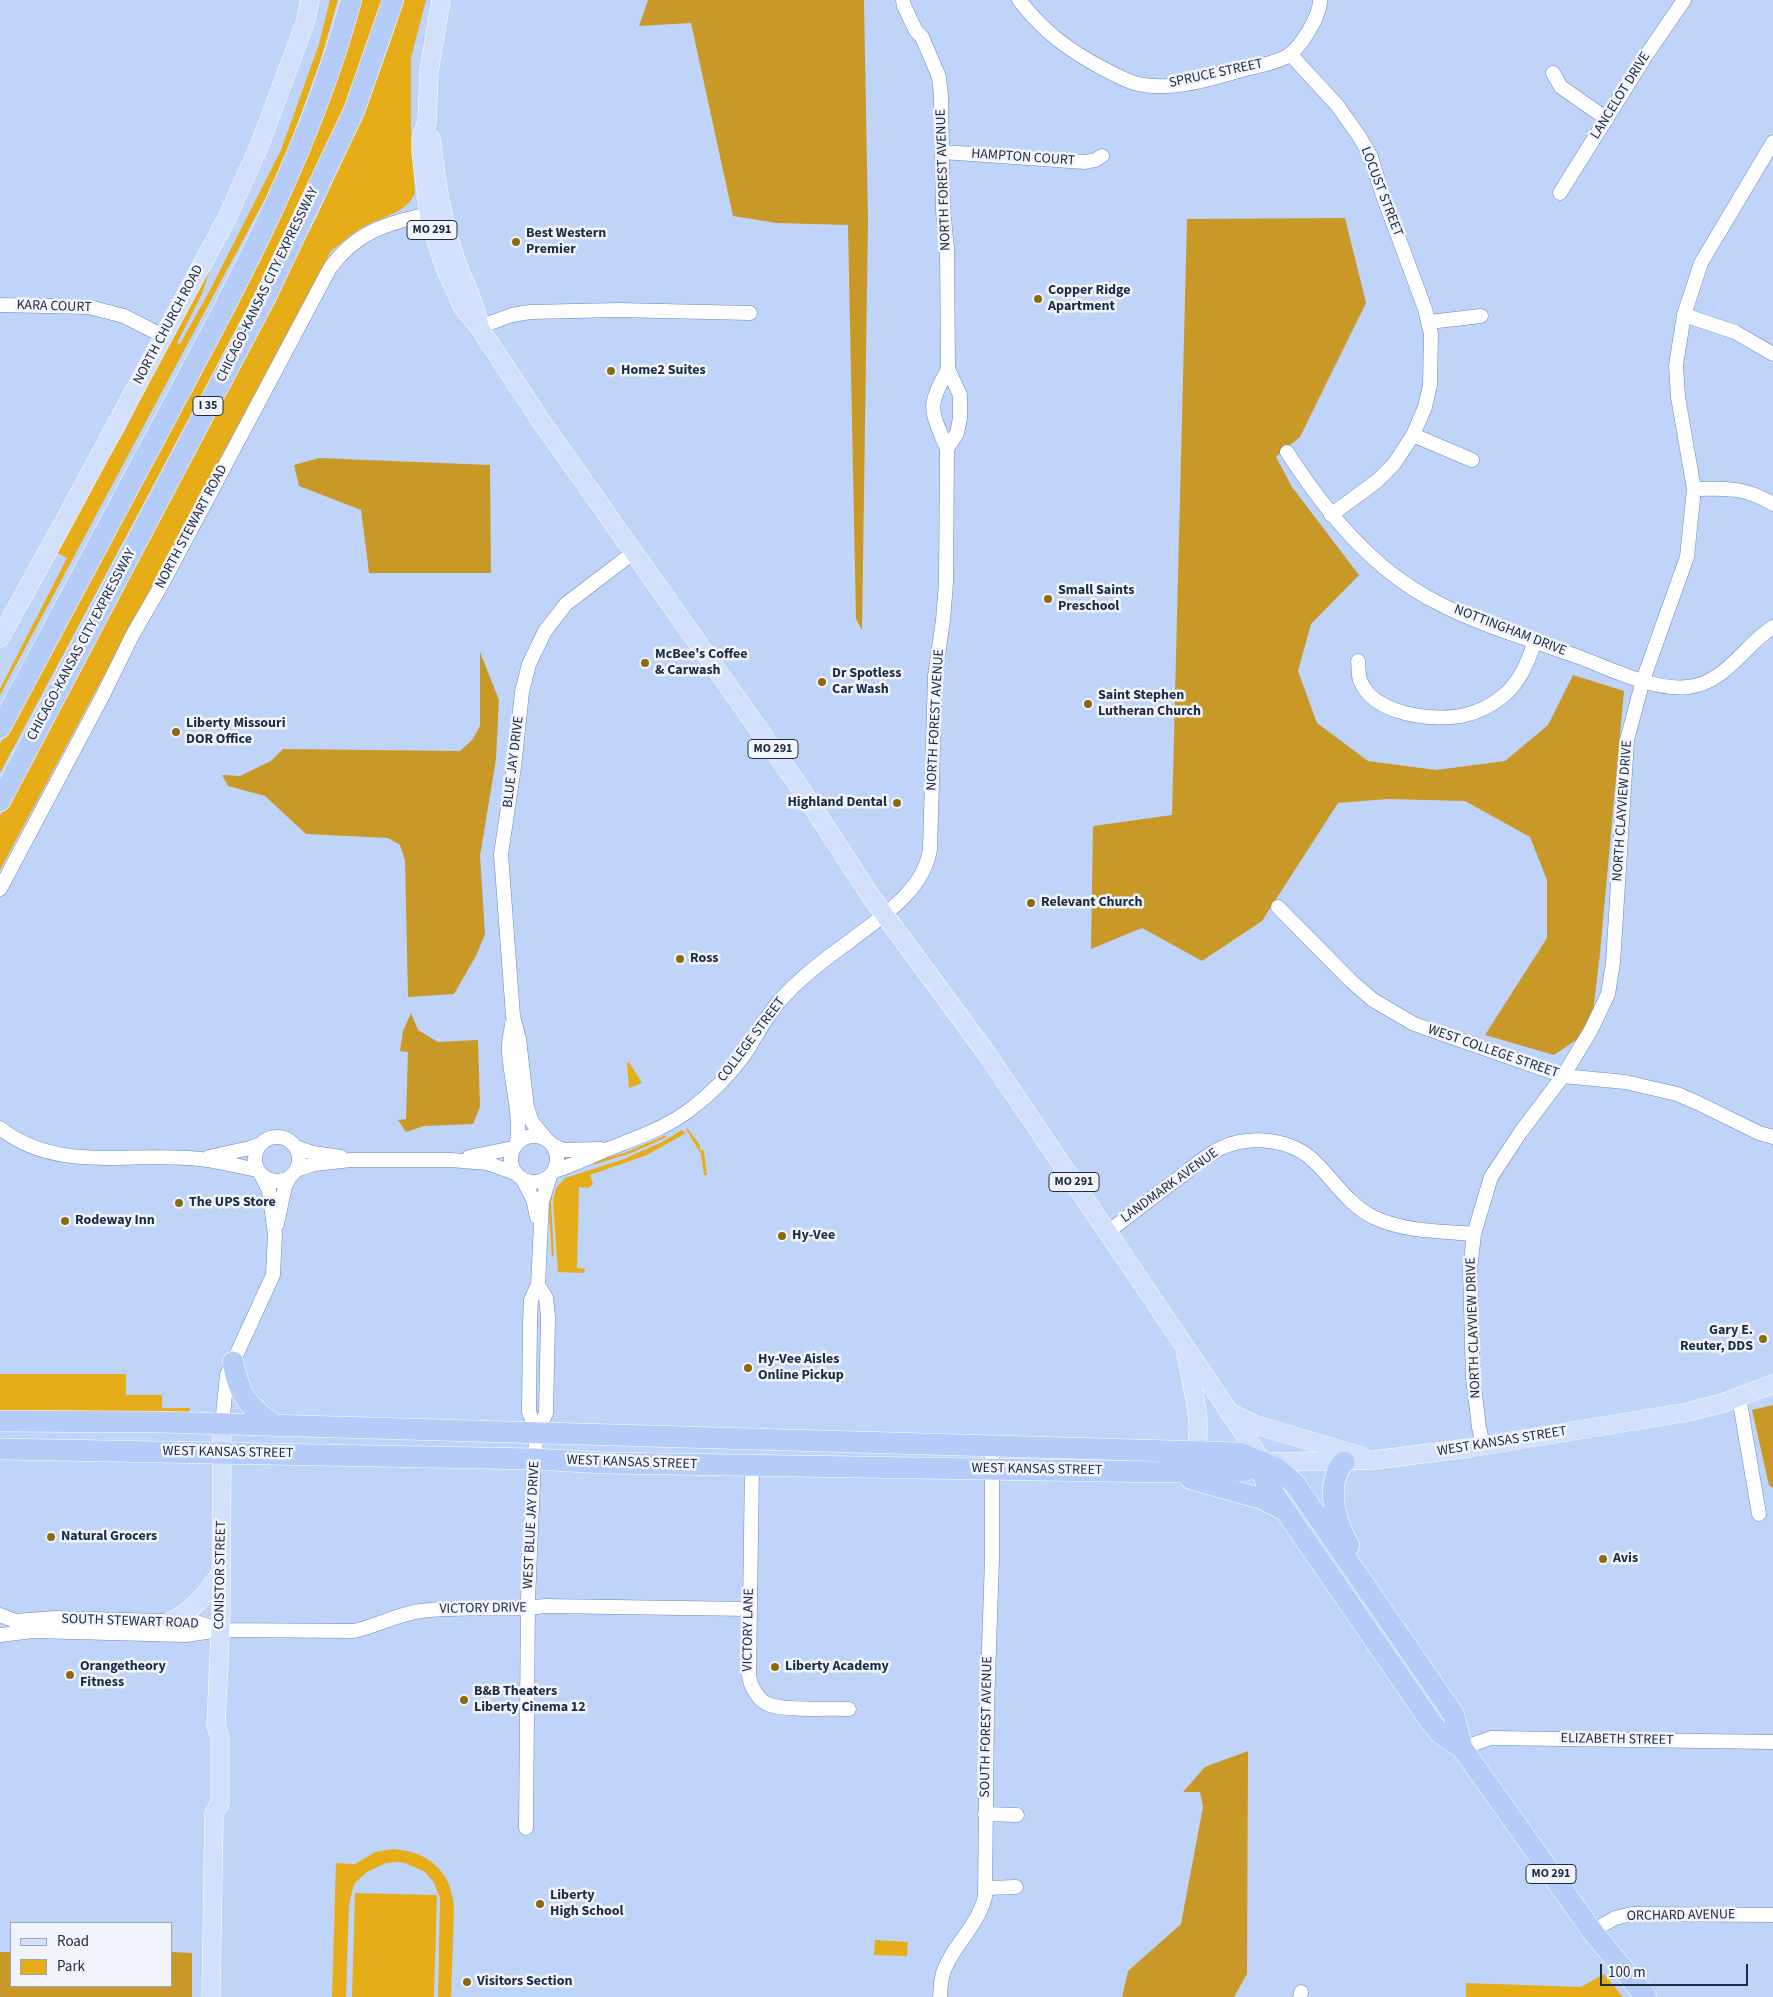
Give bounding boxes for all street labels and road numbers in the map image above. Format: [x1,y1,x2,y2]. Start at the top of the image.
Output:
street label: LANCELOT DRIVE [1588,49,1654,143]
street label: SPRUCE STREET [1168,56,1264,92]
street label: NORTH FOREST AVENUE [933,109,955,251]
street label: LOCUST STREET [1356,145,1406,239]
street label: HAMPTON COURT [971,146,1075,170]
street label: CHICAGO-KANSAS CITY EXPRESSWAY [213,185,323,385]
road number: MO 291 [407,220,457,240]
street label: NORTH CHURCH ROAD [130,262,208,388]
street label: KARA COURT [16,297,92,317]
road number: I 35 [193,396,223,416]
street label: NORTH STEWART ROAD [152,462,232,592]
street label: CHICAGO-KANSAS CITY EXPRESSWAY [24,546,140,744]
street label: NOTTINGHAM DRIVE [1451,602,1569,660]
street label: NORTH FOREST AVENUE [924,649,948,791]
street label: BLUE JAY DRIVE [500,715,528,809]
road number: MO 291 [748,740,798,759]
street label: NORTH CLAYVIEW DRIVE [1610,740,1636,882]
street label: COLLEGE STREET [715,994,789,1086]
street label: WEST COLLEGE STREET [1425,1022,1561,1082]
street label: LANDMARK AVENUE [1118,1145,1222,1227]
road number: MO 291 [1049,1172,1099,1192]
street label: NORTH CLAYVIEW DRIVE [1463,1257,1485,1399]
street label: WEST KANSAS STREET [1436,1423,1568,1461]
street label: WEST KANSAS STREET [162,1443,294,1463]
street label: WEST KANSAS STREET [566,1452,698,1474]
street label: WEST KANSAS STREET [971,1460,1103,1480]
street label: WEST BLUE JAY DRIVE [520,1461,544,1589]
street label: CONISTOR STREET [212,1520,230,1630]
street label: VICTORY LANE [740,1588,758,1672]
street label: VICTORY DRIVE [439,1600,527,1618]
street label: SOUTH STEWART ROAD [61,1611,199,1633]
street label: SOUTH FOREST AVENUE [977,1656,997,1798]
street label: ELIZABETH STREET [1560,1731,1674,1749]
road number: MO 291 [1526,1865,1576,1884]
street label: ORCHARD AVENUE [1626,1907,1736,1925]

